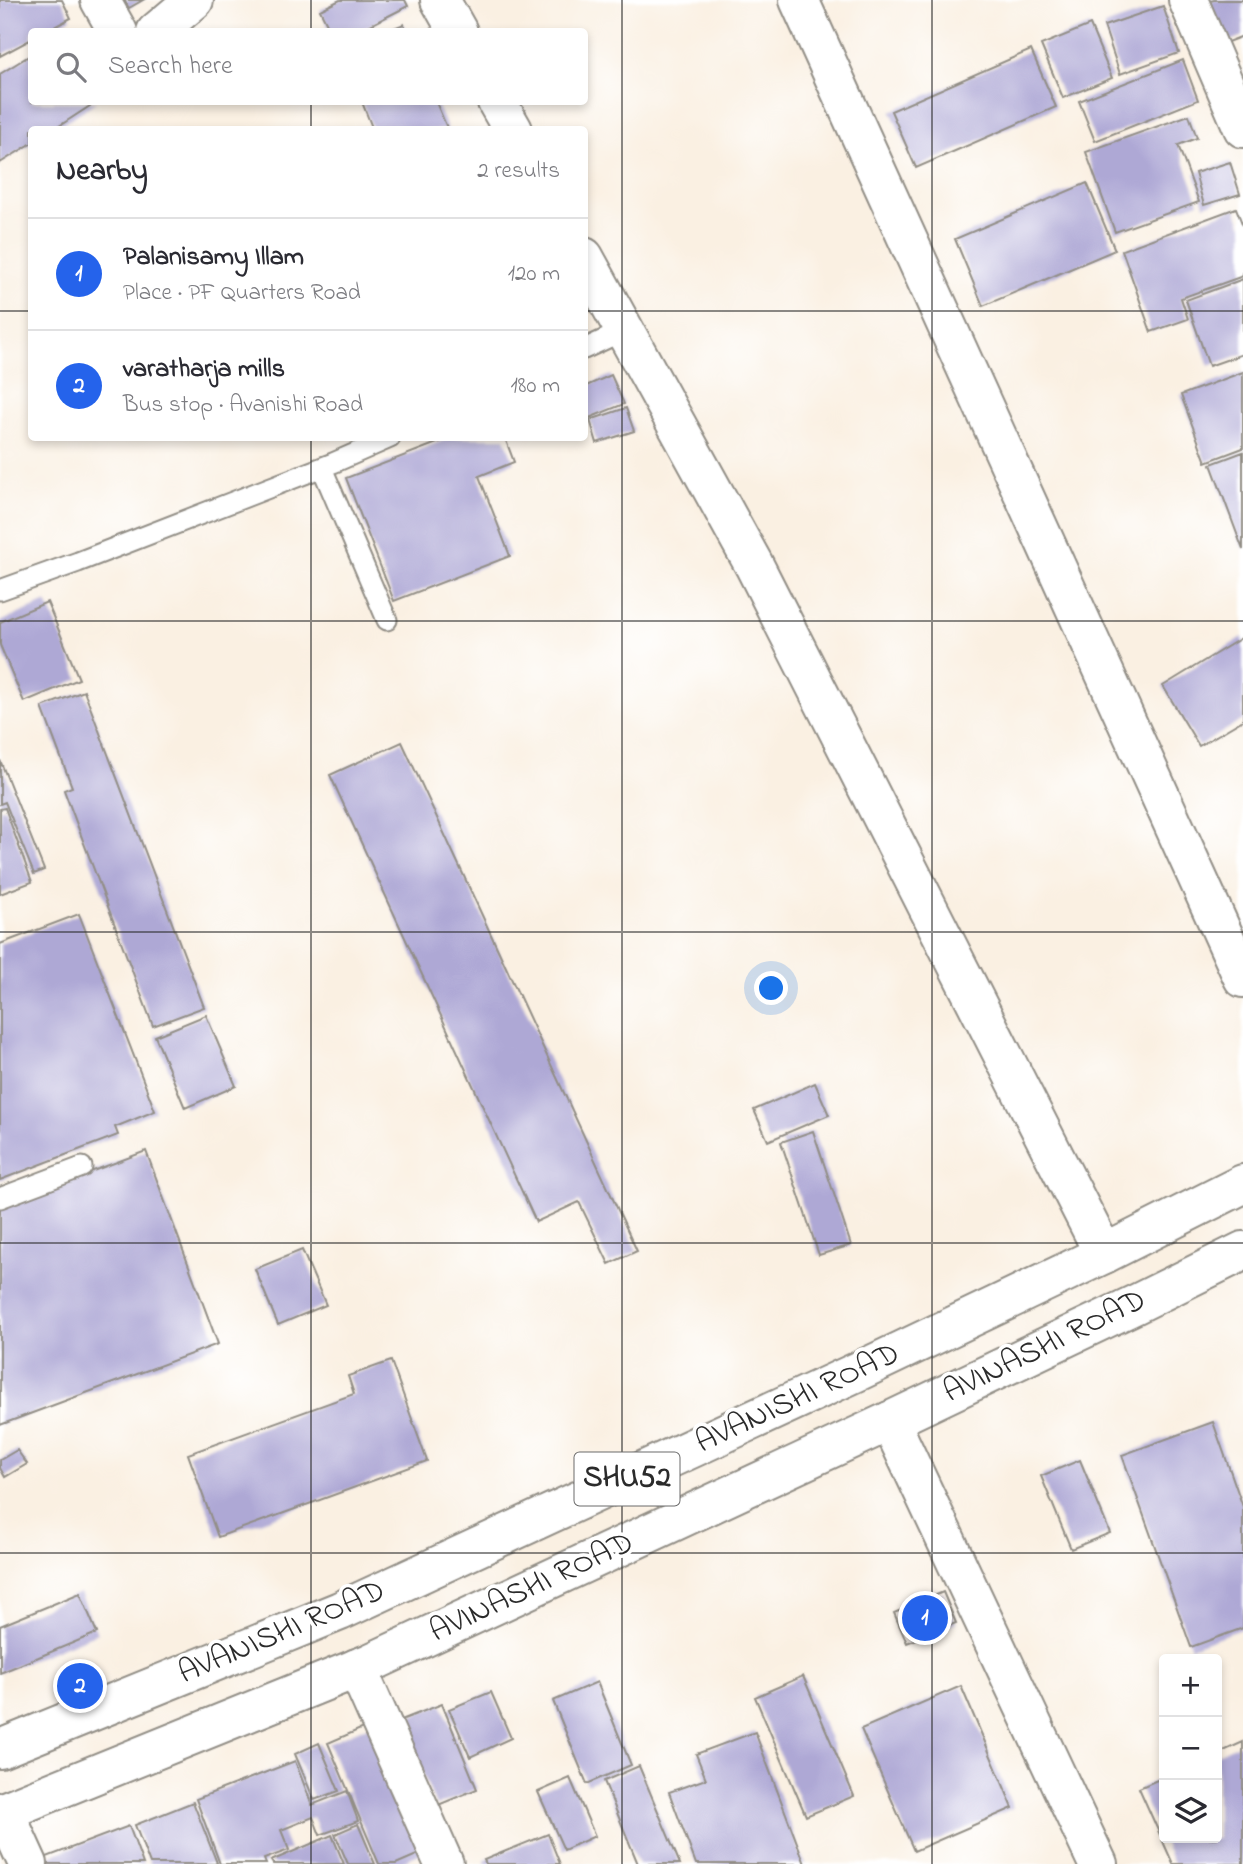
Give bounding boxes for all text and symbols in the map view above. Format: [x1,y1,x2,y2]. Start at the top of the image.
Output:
search box [28,28,588,105]
icon: search [52,48,90,86]
text: Search here [108,48,233,86]
text: Nearby [56,150,148,194]
text: 2 results [477,155,560,188]
text: Palanisamy Illam [123,239,304,277]
text: 1 [75,258,83,291]
text: 120 m [508,258,560,291]
text: Place · PF Quarters Road [123,277,361,310]
text: varatharja mills [123,351,285,389]
text: 2 [73,370,85,403]
text: 180 m [511,370,560,403]
text: Bus stop · Avanishi Road [123,389,363,422]
your location [754,971,788,1005]
street label: AVINASHI ROAD [936,1278,1154,1416]
street label: AVANISHI ROAD [688,1331,908,1467]
road number: SHU52 [574,1452,680,1506]
street label: AVINASHI ROAD [422,1520,642,1656]
street label: AVANISHI ROAD [171,1568,393,1698]
pin: 1 [902,1592,948,1644]
map controls [1159,1654,1222,1843]
button: + [1159,1654,1222,1717]
pin: 2 [57,1660,103,1712]
button: − [1159,1717,1222,1780]
button: layers [1159,1780,1222,1843]

